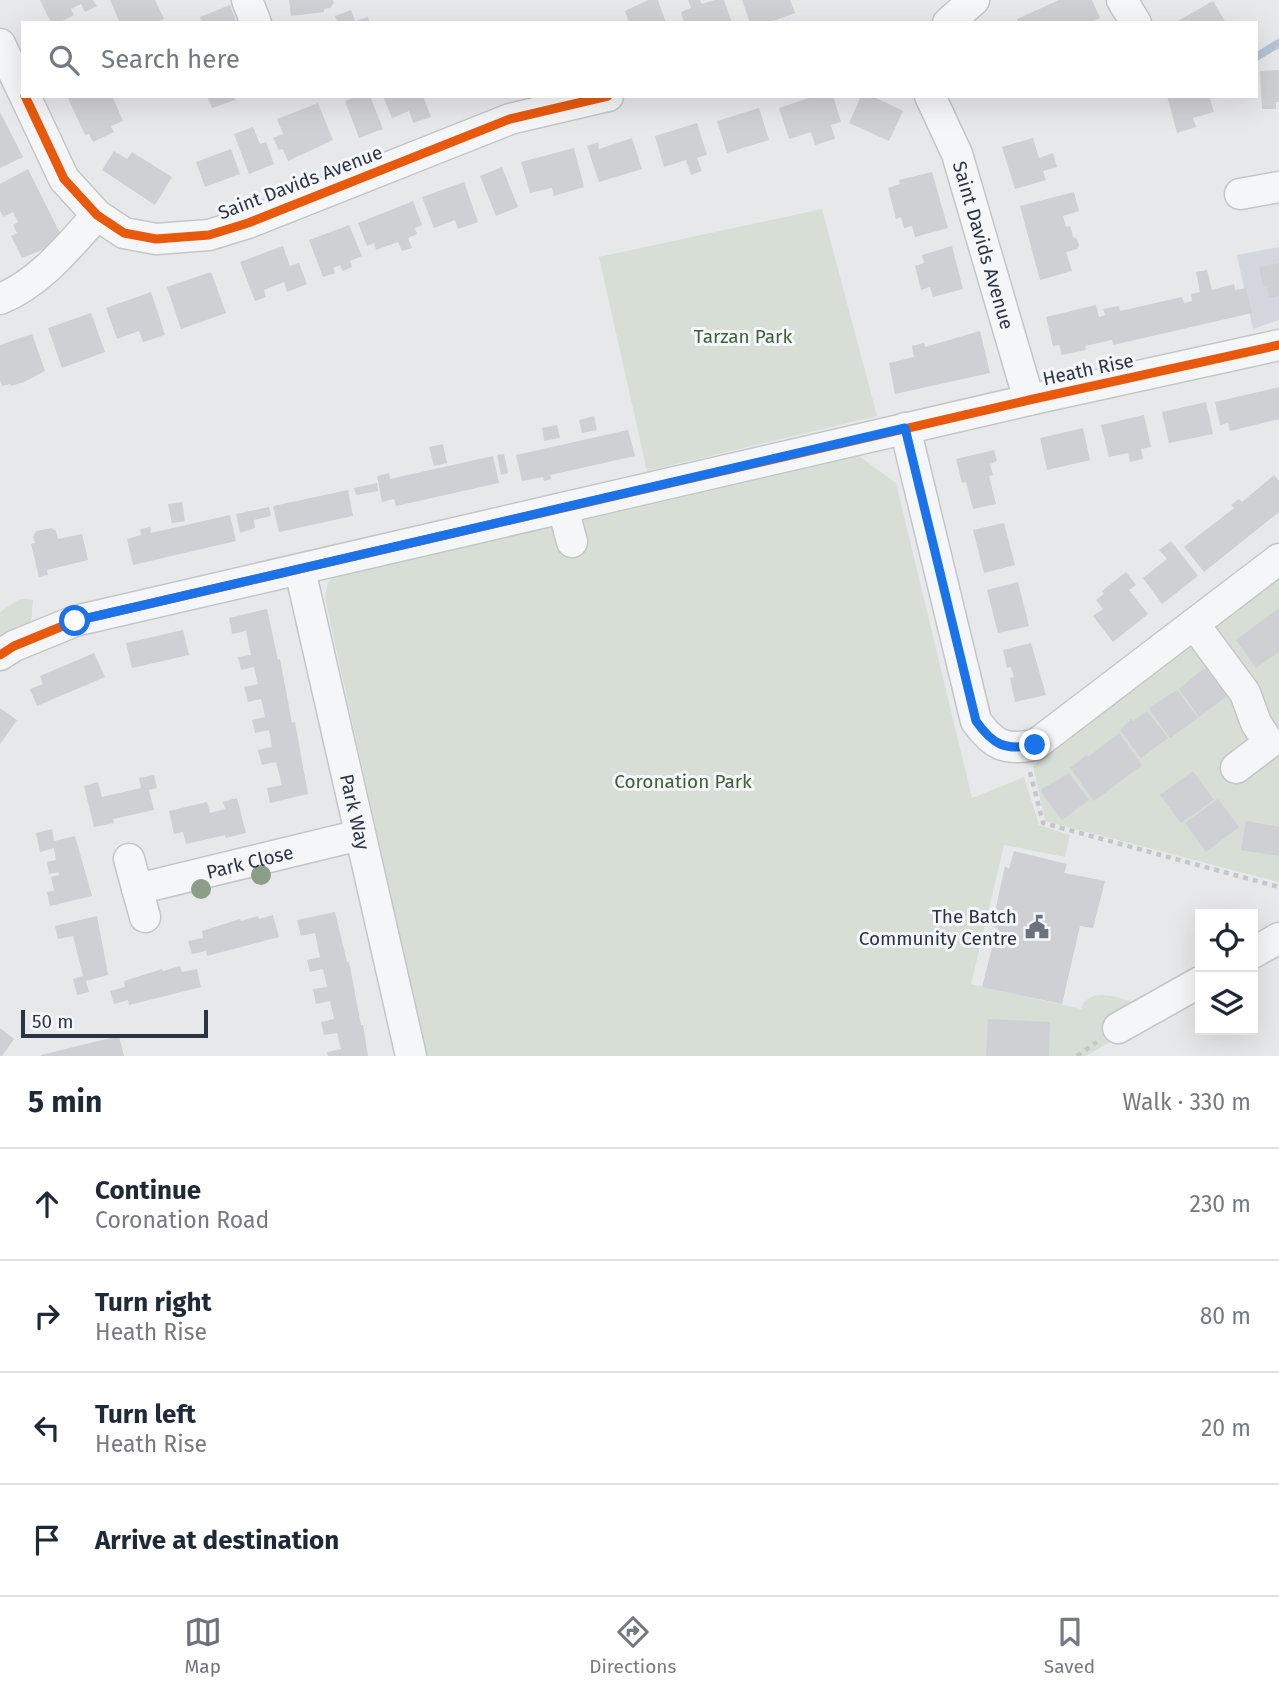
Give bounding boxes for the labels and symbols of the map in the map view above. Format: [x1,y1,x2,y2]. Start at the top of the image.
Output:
street label: Saint Davids Avenue [215,141,386,224]
street label: Saint Davids Avenue [948,158,1019,332]
park label: Tarzan Park [694,325,792,348]
street label: Heath Rise [1040,349,1136,390]
route start [59,605,90,636]
route end [1019,729,1050,760]
park label: Coronation Park [614,770,752,793]
street label: Park Way [335,772,375,853]
street label: Park Close [204,841,296,884]
place label: The Batch Community Centre [859,905,1017,950]
public building icon: The Batch Community Centre [1023,913,1051,941]
scale bar [21,1007,208,1039]

